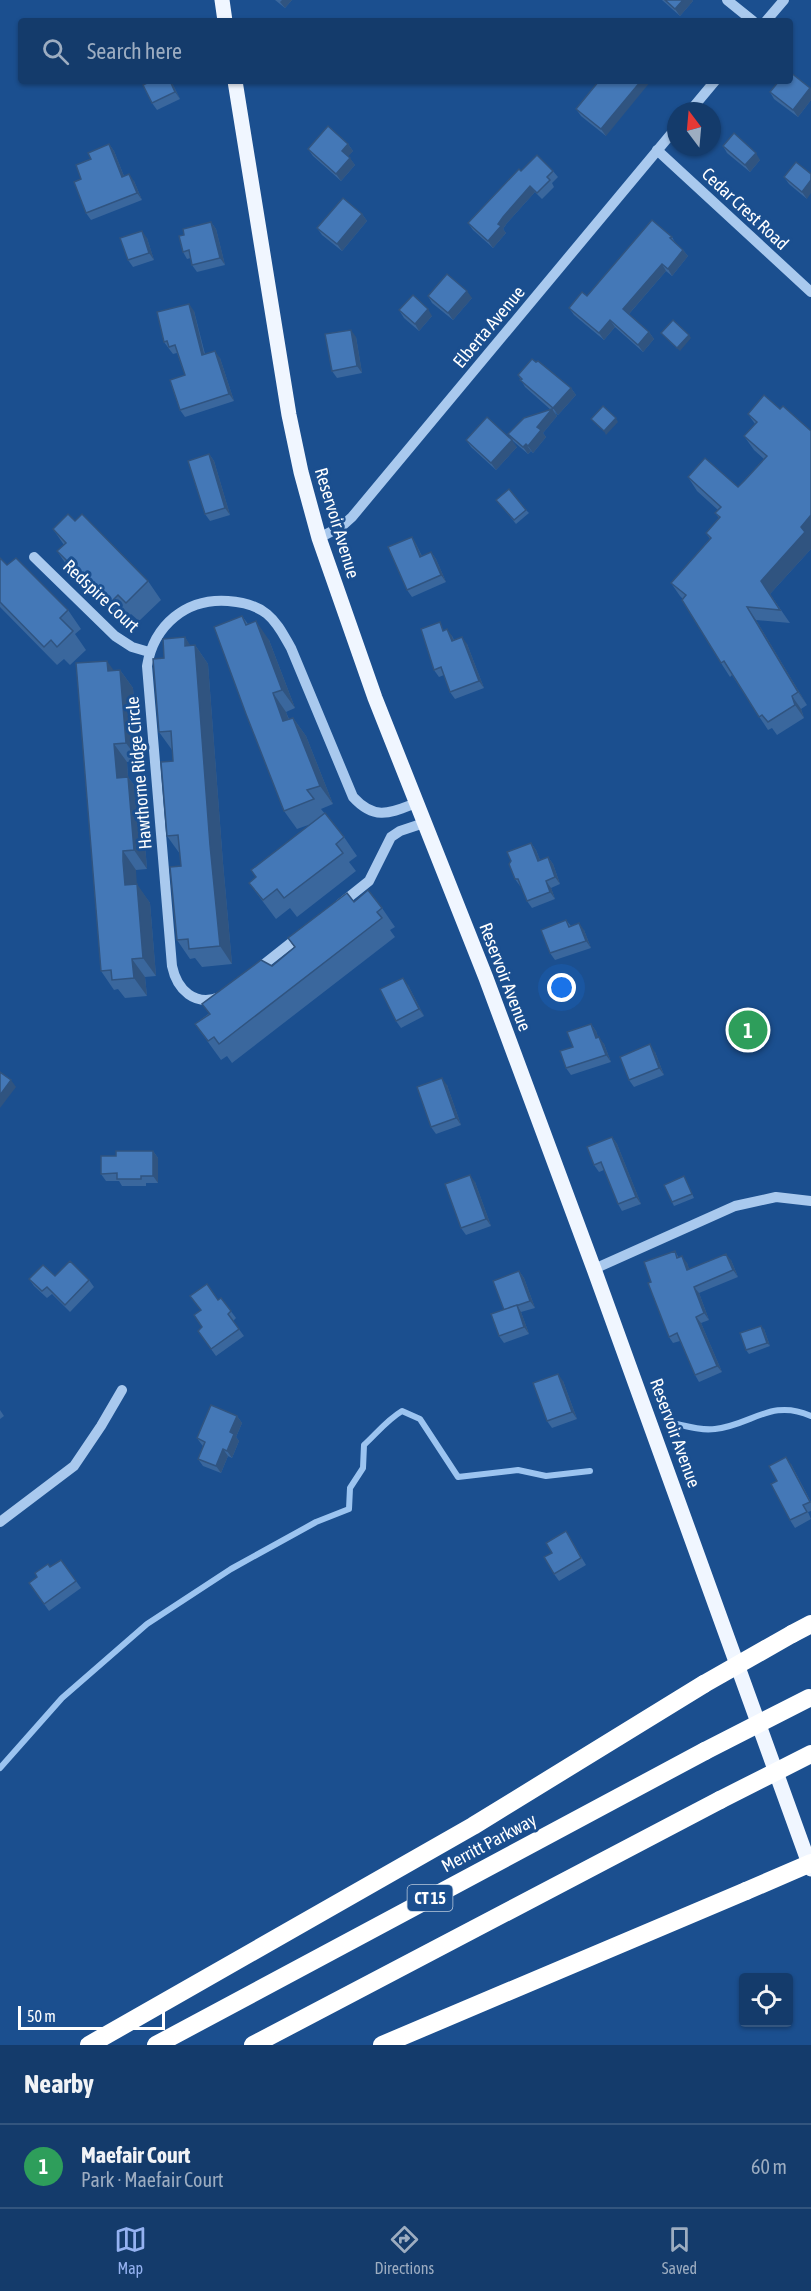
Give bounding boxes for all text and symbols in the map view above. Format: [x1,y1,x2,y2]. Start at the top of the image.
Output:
search box [18,18,793,84]
icon: search [39,35,72,68]
text: Search here [87,38,182,64]
north arrow [667,102,721,156]
street label: Cedar Crest Road [698,163,793,254]
street label: Elberta Avenue [448,282,529,372]
street label: Reservoir Avenue [311,465,364,581]
street label: Redspire Court [59,555,144,636]
street label: Hawthorne Ridge Circle [121,696,156,850]
street label: Reservoir Avenue [475,920,536,1034]
your location [547,973,576,1002]
pin: 1 [728,1008,768,1052]
street label: Reservoir Avenue [646,1375,705,1490]
street label: Merritt Parkway [438,1809,540,1876]
road number: CT 15 [408,1885,452,1911]
map controls [739,1973,793,2027]
button: locate [739,1973,793,2027]
scale bar [18,2003,165,2030]
text: 50 m [27,2007,56,2025]
text: Nearby [24,2069,94,2099]
text: Maefair Court [81,2142,190,2168]
text: 1 [39,2155,48,2178]
text: 60 m [751,2155,787,2178]
text: Park · Maefair Court [81,2168,224,2191]
tab: Map [114,2223,147,2277]
tab: Directions [374,2223,434,2277]
tab: Saved [662,2223,697,2277]

